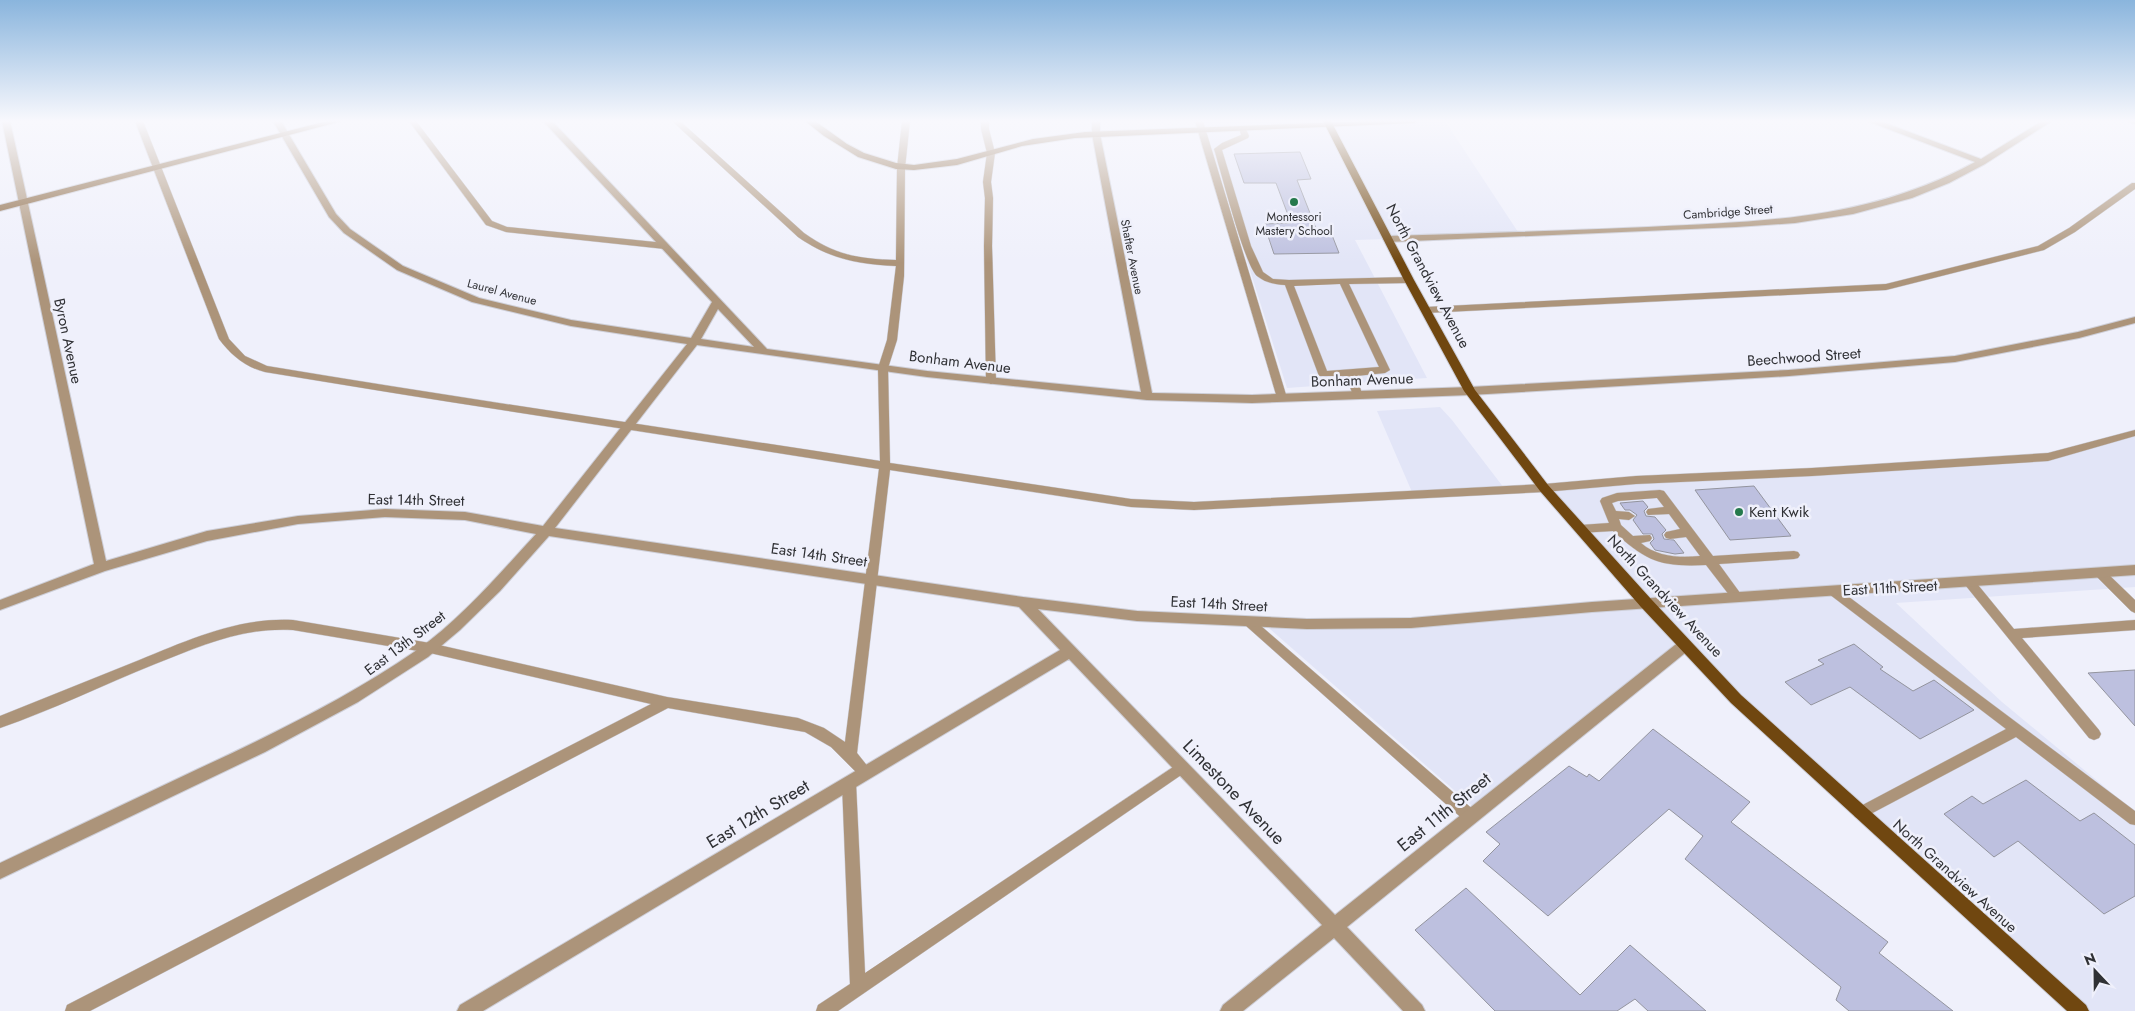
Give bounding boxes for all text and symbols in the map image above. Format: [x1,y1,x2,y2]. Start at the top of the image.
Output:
marker: Montessori Mastery School [1288,196,1300,208]
street label: North Grandview Avenue [1381,200,1476,352]
street label: Cambridge Street [1683,200,1773,224]
place label: Montessori Mastery School [1255,208,1333,240]
street label: Shafter Avenue [1116,218,1148,296]
street label: Laurel Avenue [465,274,539,310]
street label: Byron Avenue [48,296,88,386]
street label: Beechwood Street [1746,342,1862,372]
street label: Bonham Avenue [908,345,1012,379]
street label: Bonham Avenue [1310,367,1414,393]
street label: East 14th Street [367,488,465,512]
place label: Kent Kwik [1749,501,1810,523]
marker: Kent Kwik [1733,506,1745,518]
street label: North Grandview Avenue [1602,530,1728,662]
street label: East 14th Street [770,537,869,573]
street label: East 11th Street [1842,575,1938,601]
street label: East 14th Street [1170,590,1268,618]
street label: East 13th Street [360,605,450,681]
street label: Limestone Avenue [1177,733,1291,851]
street label: East 11th Street [1392,766,1497,858]
street label: East 12th Street [702,773,815,855]
street label: North Grandview Avenue [1888,814,2022,938]
north arrow [2070,946,2120,996]
text: N [2081,948,2099,970]

